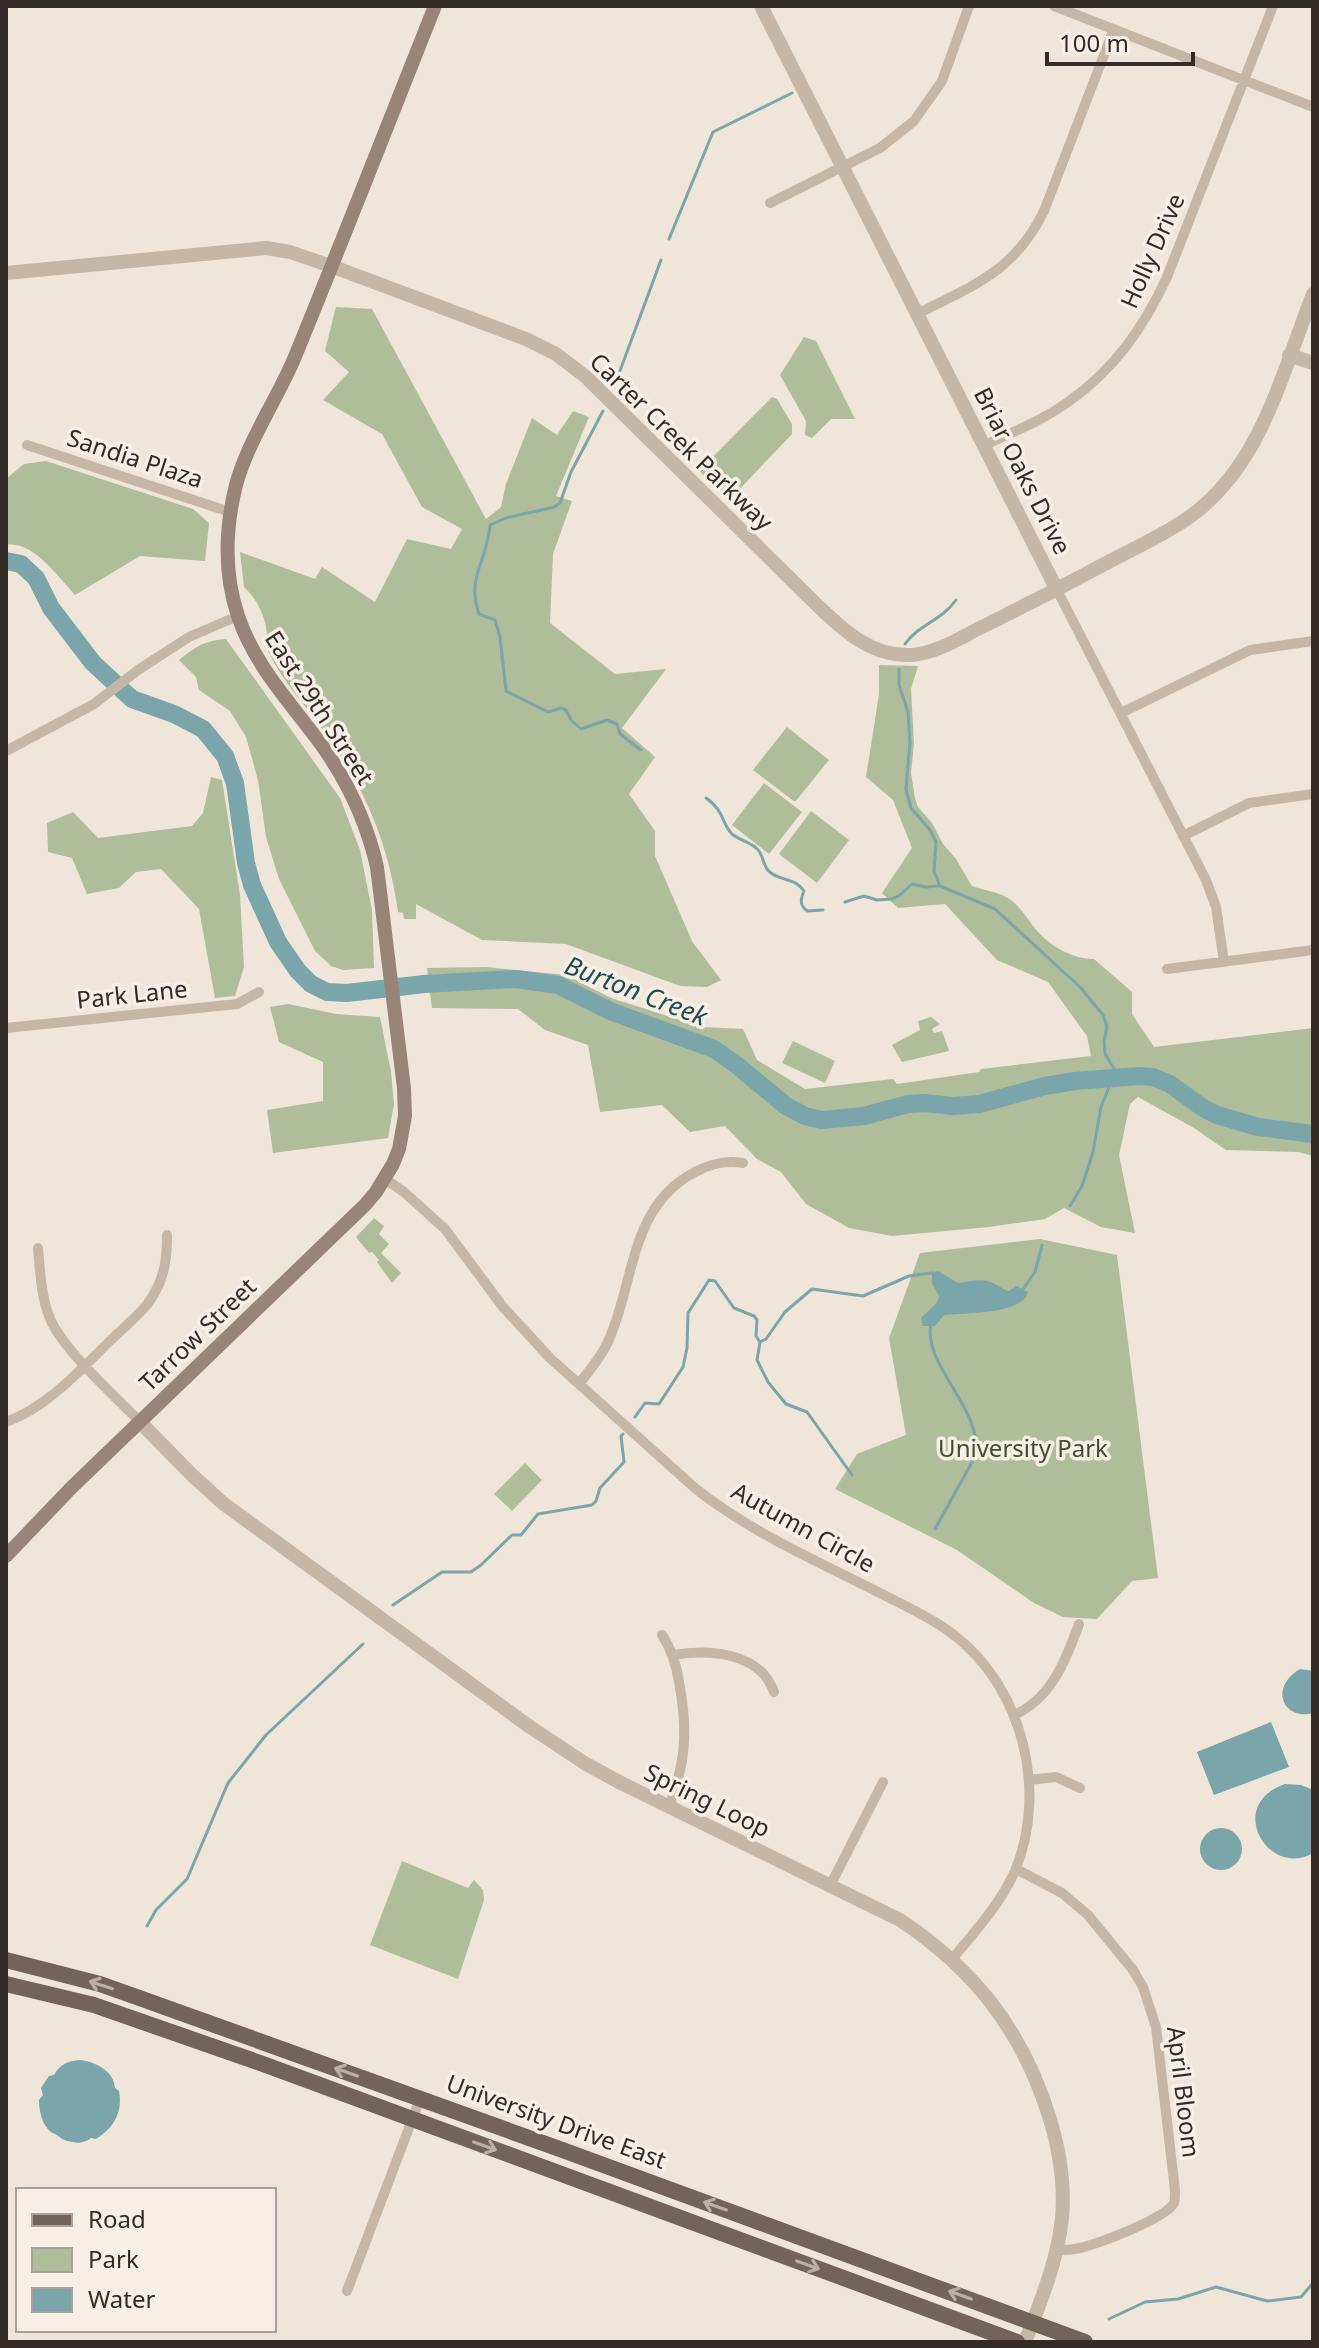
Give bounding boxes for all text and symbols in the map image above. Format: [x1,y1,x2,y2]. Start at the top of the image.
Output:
scale bar [1047,16,1193,66]
text: 100 m [1059,26,1129,59]
street label: Holly Drive [1112,188,1192,313]
street label: Carter Creek Parkway [583,345,781,538]
street label: Briar Oaks Drive [967,381,1080,560]
street label: Sandia Plaza [63,420,208,495]
street label: East 29th Street [258,624,383,791]
water label: Burton Creek [560,946,714,1034]
street label: Park Lane [75,971,189,1016]
street label: Tarrow Street [131,1270,263,1398]
park label: University Park [938,1431,1108,1464]
street label: Autumn Circle [726,1474,881,1580]
street label: Spring Loop [639,1755,776,1844]
one-way arrow [89,1977,115,1992]
street label: April Bloom [1160,2024,1209,2159]
one-way arrow [334,2064,359,2078]
street label: University Drive East [442,2065,671,2176]
one-way arrow [472,2140,497,2154]
legend [16,2188,276,2332]
one-way arrow [704,2198,728,2212]
text: Road [88,2202,146,2235]
text: Park [88,2242,139,2275]
one-way arrow [795,2259,820,2273]
text: Water [88,2282,156,2315]
one-way arrow [948,2287,972,2301]

